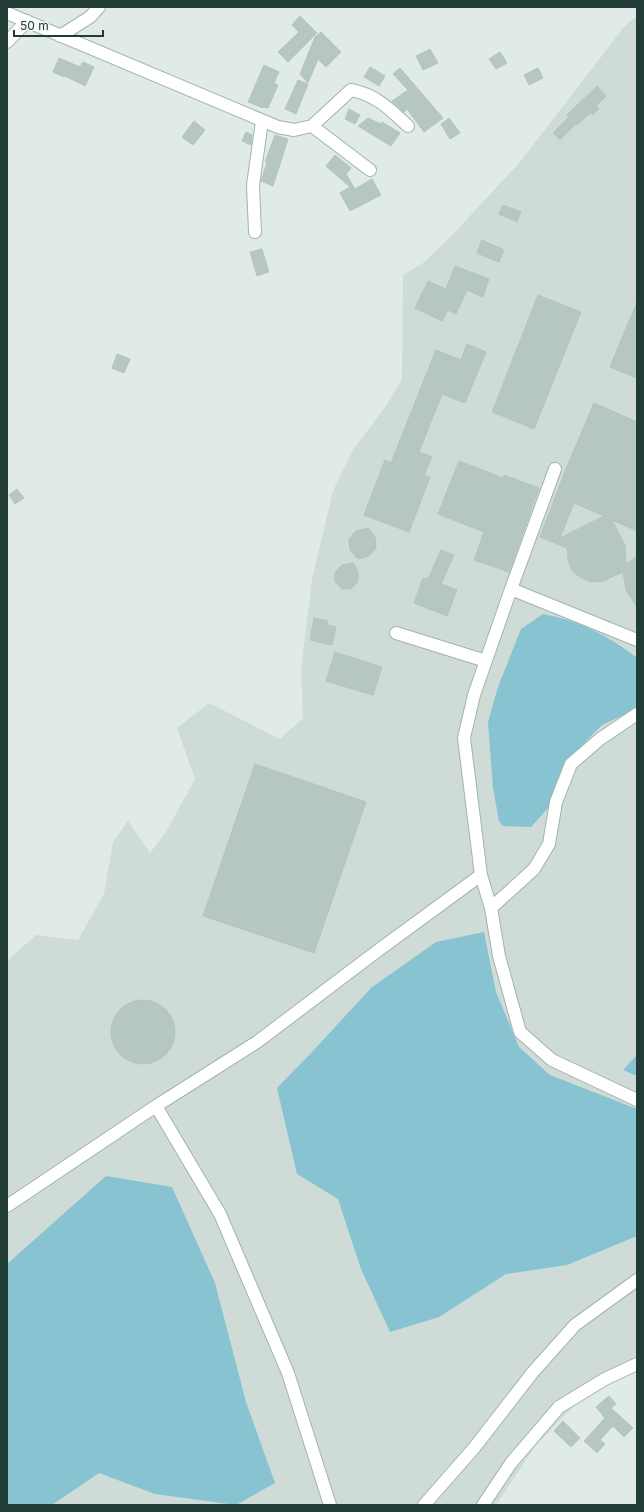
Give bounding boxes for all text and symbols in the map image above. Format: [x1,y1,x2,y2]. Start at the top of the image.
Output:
scale bar [14,12,103,38]
text: 50 m [20,18,49,33]

